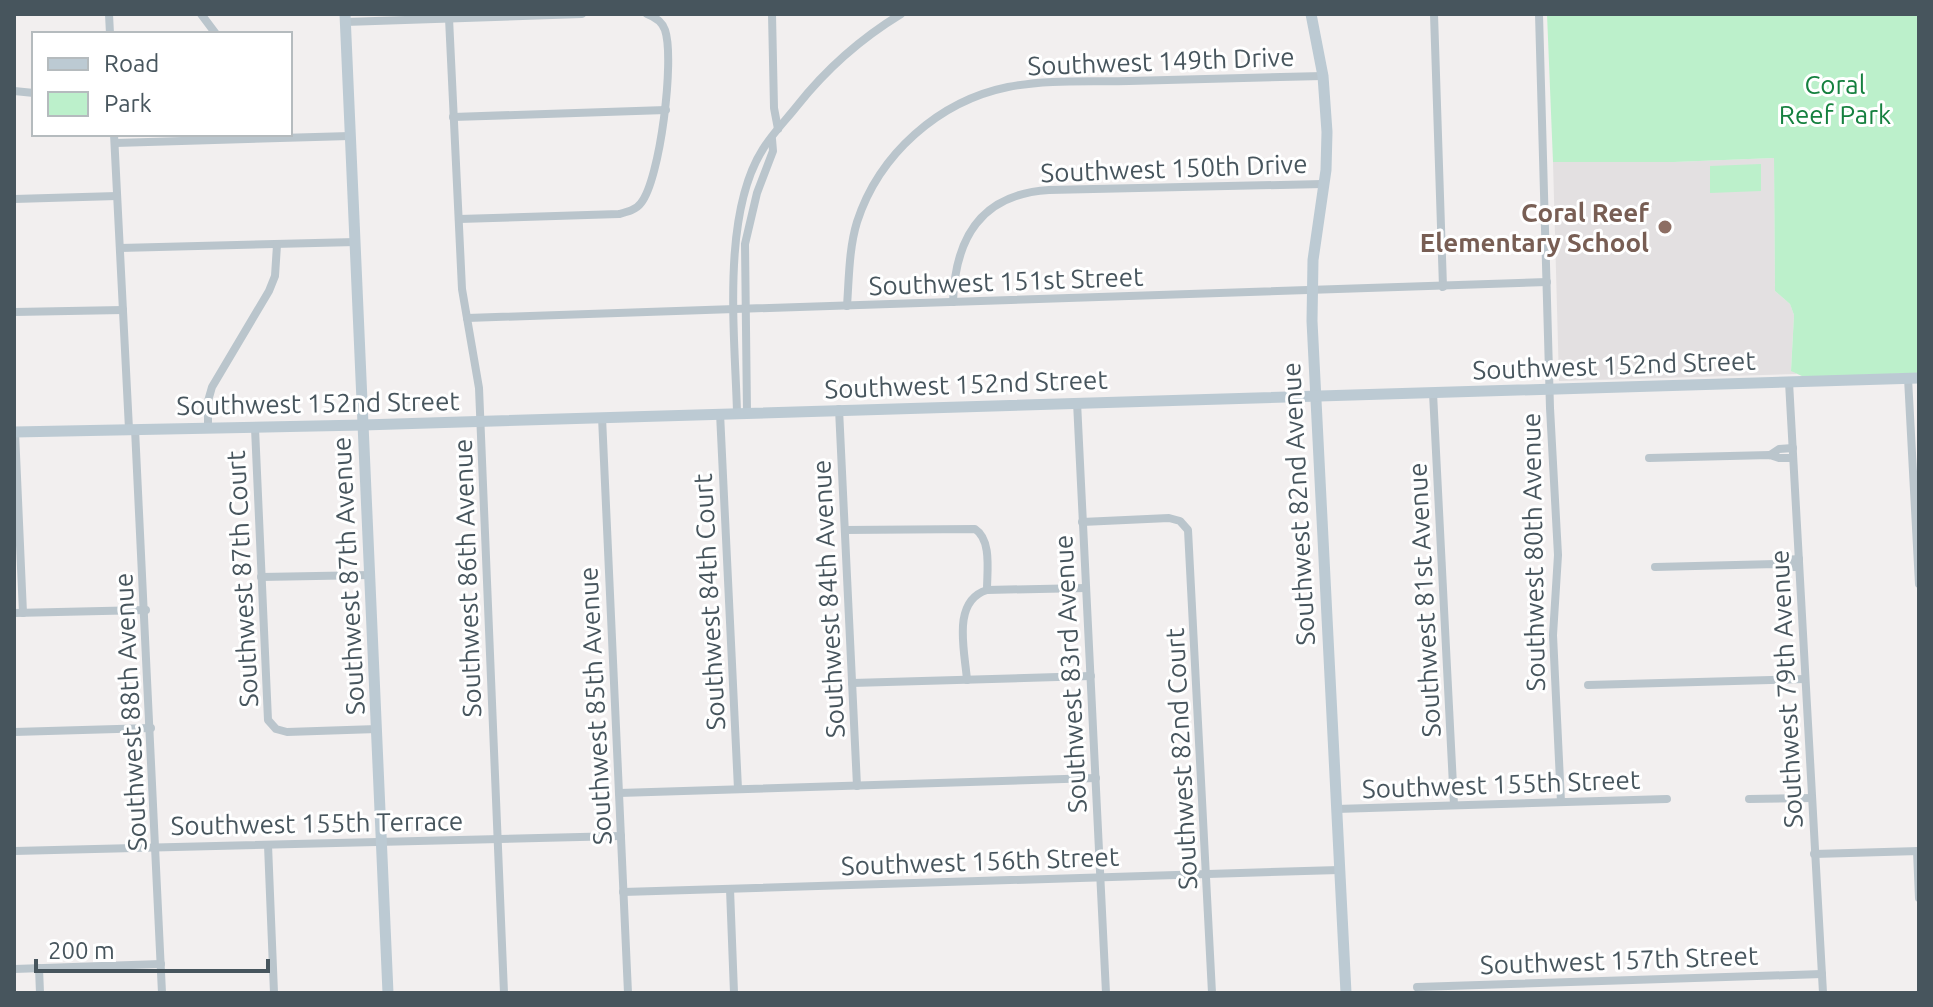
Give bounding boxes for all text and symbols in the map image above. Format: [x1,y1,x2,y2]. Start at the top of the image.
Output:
legend [32,32,292,136]
street label: Southwest 149th Drive [1027,42,1295,80]
text: Road [104,50,159,77]
park label: Coral Reef Park [1779,70,1891,129]
text: Park [104,90,152,117]
street label: Southwest 150th Drive [1040,149,1308,187]
place label: Coral Reef Elementary School [1420,198,1649,257]
marker: Coral Reef Elementary School [1656,218,1674,236]
street label: Southwest 151st Street [868,262,1144,300]
street label: Southwest 152nd Street [1472,346,1756,384]
street label: Southwest 82nd Avenue [1276,362,1320,646]
street label: Southwest 152nd Street [824,365,1108,403]
street label: Southwest 152nd Street [176,386,460,420]
street label: Southwest 80th Avenue [1516,412,1550,692]
street label: Southwest 87th Avenue [326,436,370,716]
street label: Southwest 86th Avenue [448,438,486,718]
street label: Southwest 87th Court [221,450,263,708]
street label: Southwest 84th Avenue [806,459,850,739]
street label: Southwest 81st Avenue [1402,462,1446,738]
street label: Southwest 84th Court [688,473,730,731]
street label: Southwest 83rd Avenue [1048,534,1092,814]
street label: Southwest 79th Avenue [1764,549,1808,829]
street label: Southwest 85th Avenue [573,566,617,846]
street label: Southwest 88th Avenue [108,572,152,852]
street label: Southwest 82nd Court [1160,627,1202,891]
street label: Southwest 155th Street [1361,765,1641,803]
street label: Southwest 155th Terrace [170,806,464,840]
street label: Southwest 156th Street [840,842,1120,880]
scale bar [36,923,268,973]
text: 200 m [48,937,115,964]
street label: Southwest 157th Street [1479,941,1759,979]

